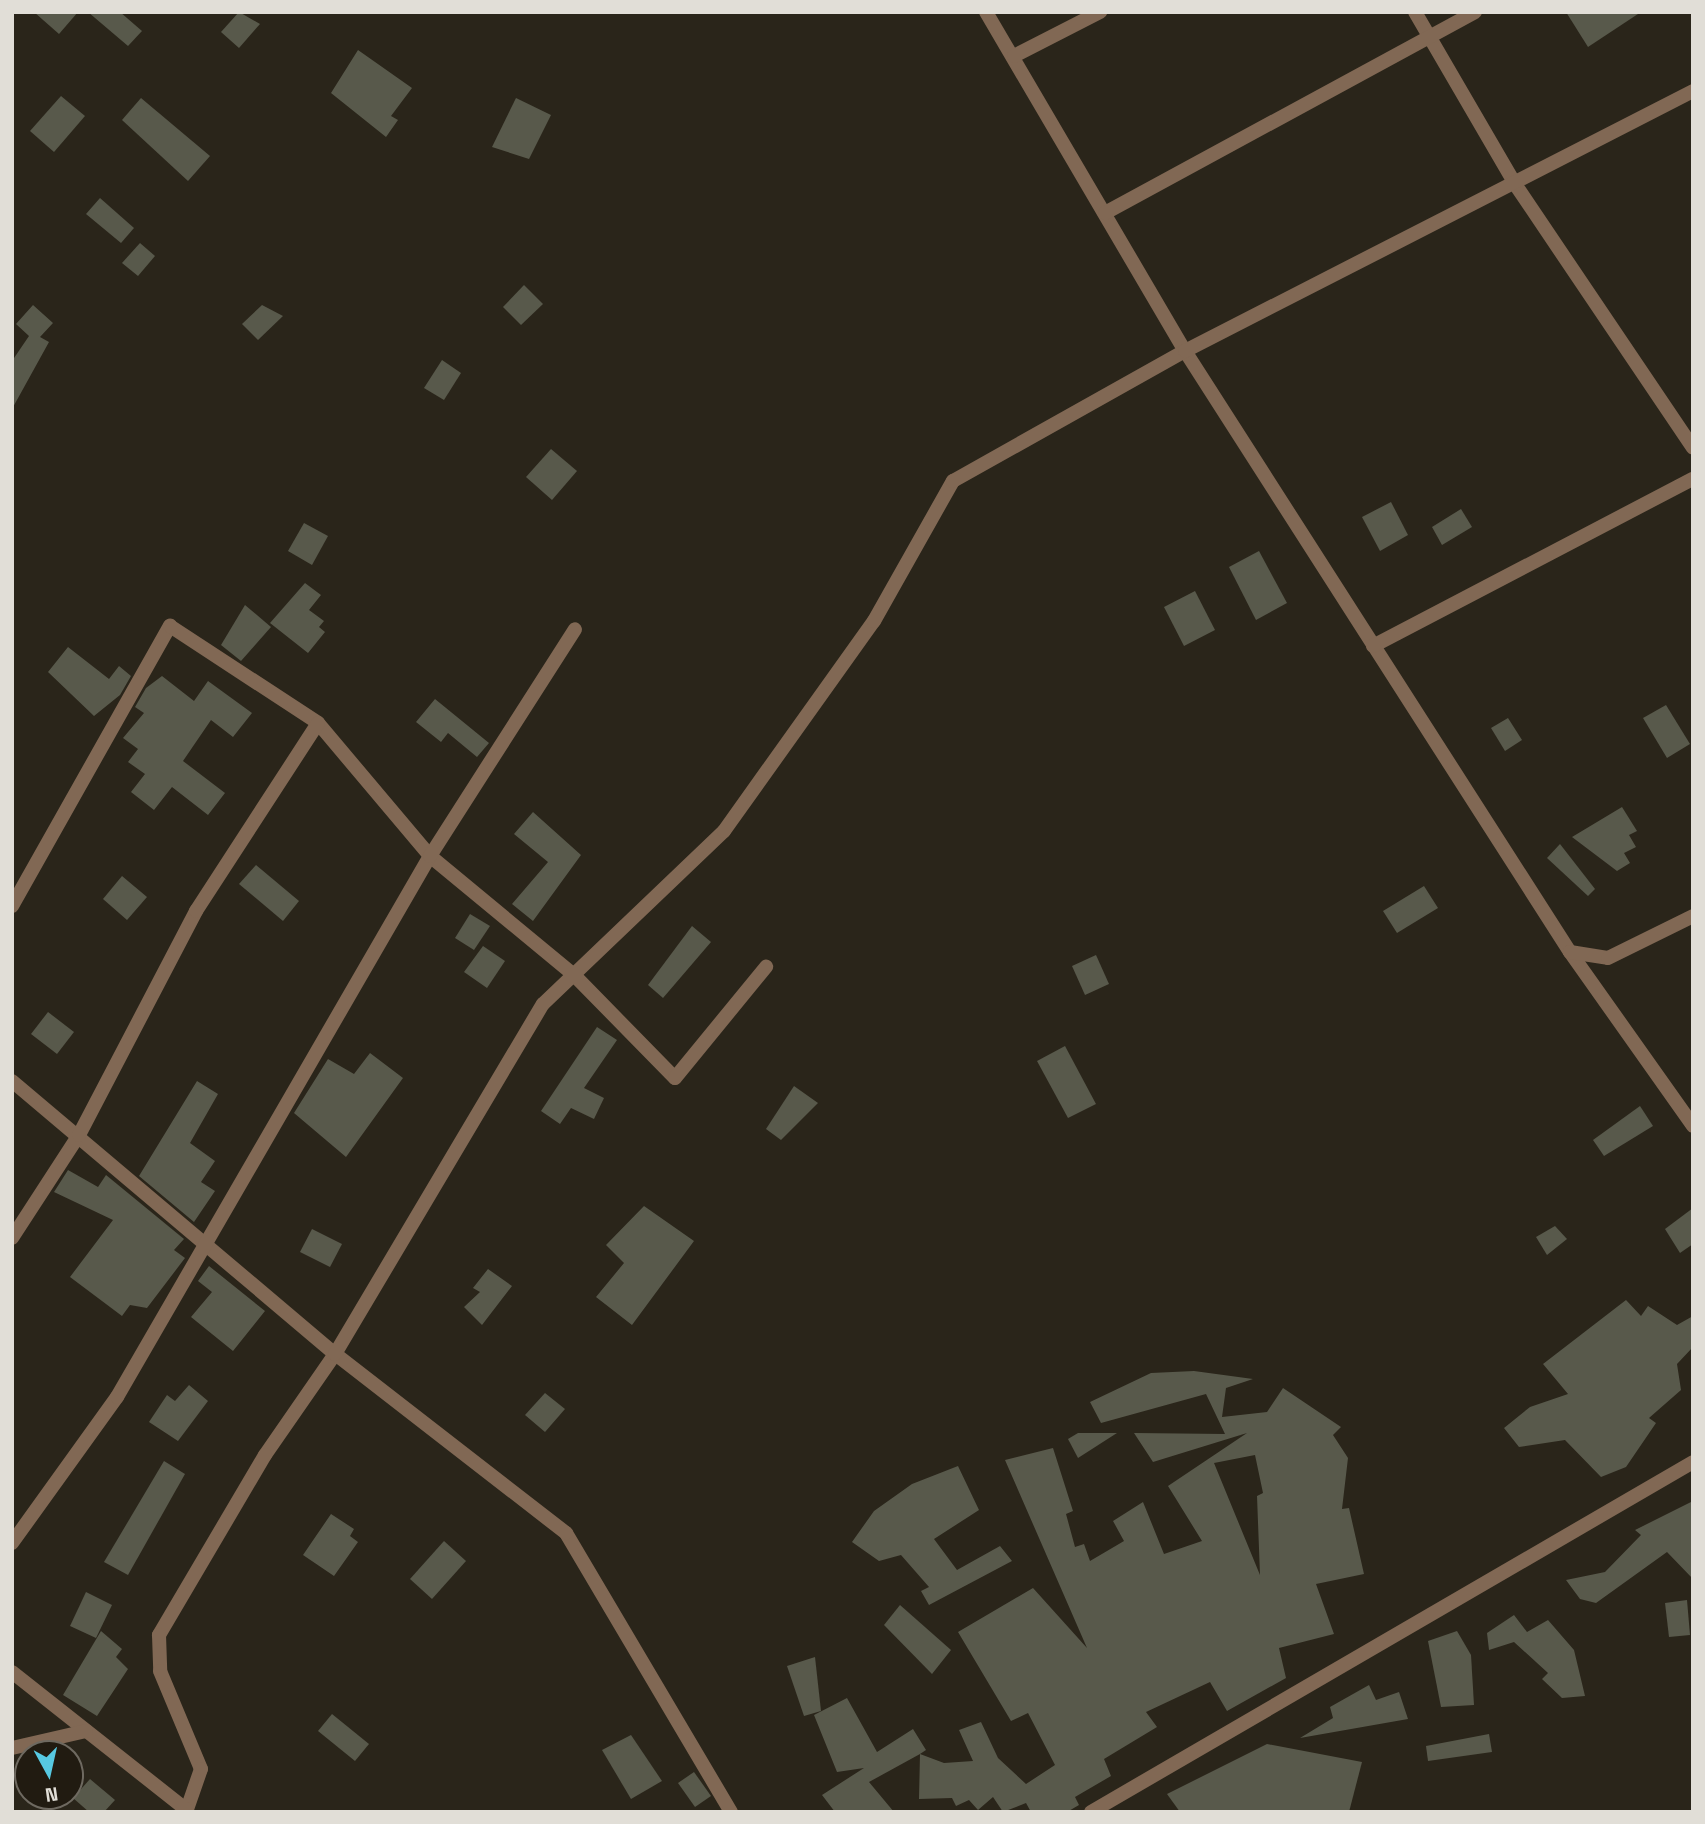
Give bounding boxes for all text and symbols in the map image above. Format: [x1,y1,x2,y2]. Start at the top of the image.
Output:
north arrow [14,1740,84,1810]
text: N [44,1781,60,1808]

